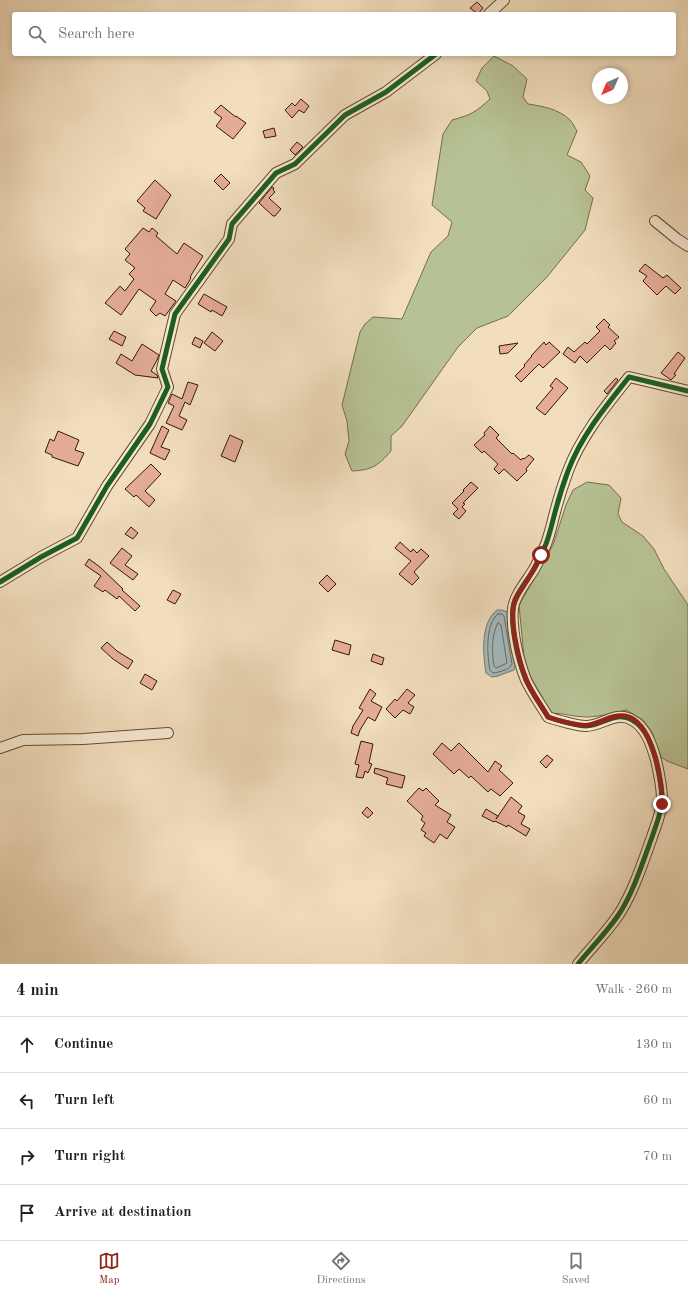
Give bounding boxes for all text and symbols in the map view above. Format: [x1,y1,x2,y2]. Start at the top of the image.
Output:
search box [12,12,676,56]
icon: search [26,23,48,45]
text: Search here [58,27,135,42]
north arrow [592,68,628,104]
route start [532,546,550,564]
route end [653,795,671,813]
text: 4 min [16,982,59,999]
text: Walk · 260 m [595,983,672,996]
icon: ahead [16,1034,38,1056]
text: Continue [54,1037,113,1052]
text: 130 m [635,1038,672,1051]
icon: left [16,1090,38,1112]
text: Turn left [54,1093,114,1108]
text: 60 m [643,1094,672,1107]
icon: right [16,1146,38,1168]
text: Turn right [54,1149,125,1164]
text: 70 m [643,1150,672,1163]
icon: arrive [16,1202,38,1224]
text: Arrive at destination [54,1205,192,1220]
tab: Map [98,1250,120,1288]
tab: Directions [317,1250,365,1288]
tab: Saved [562,1250,590,1288]

